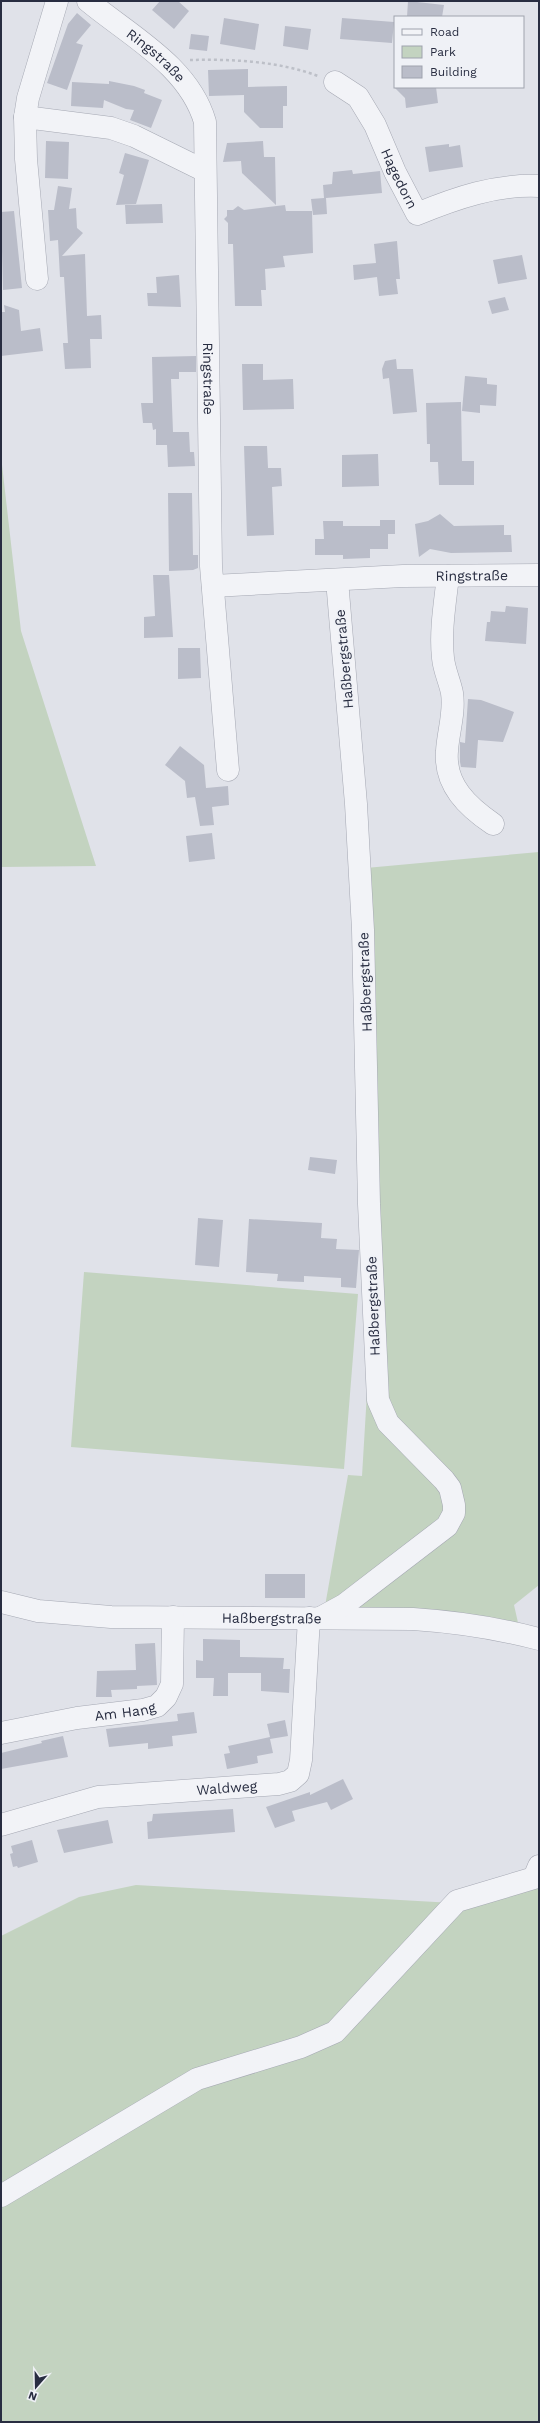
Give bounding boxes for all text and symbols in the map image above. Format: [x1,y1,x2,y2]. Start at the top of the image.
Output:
legend [394,16,524,88]
street label: Ringstraße [124,25,189,85]
text: Road [430,25,459,39]
text: Park [430,45,456,59]
text: Building [430,65,477,79]
street label: Hagedorn [378,146,421,211]
street label: Ringstraße [200,342,217,415]
street label: Ringstraße [435,567,508,584]
street label: Haßbergstraße [332,609,356,709]
street label: Haßbergstraße [355,932,375,1032]
street label: Haßbergstraße [363,1256,383,1356]
street label: Haßbergstraße [222,1610,322,1626]
street label: Am Hang [94,1699,158,1724]
street label: Waldweg [196,1778,258,1798]
north arrow [16,2367,56,2407]
text: N [27,2388,39,2403]

